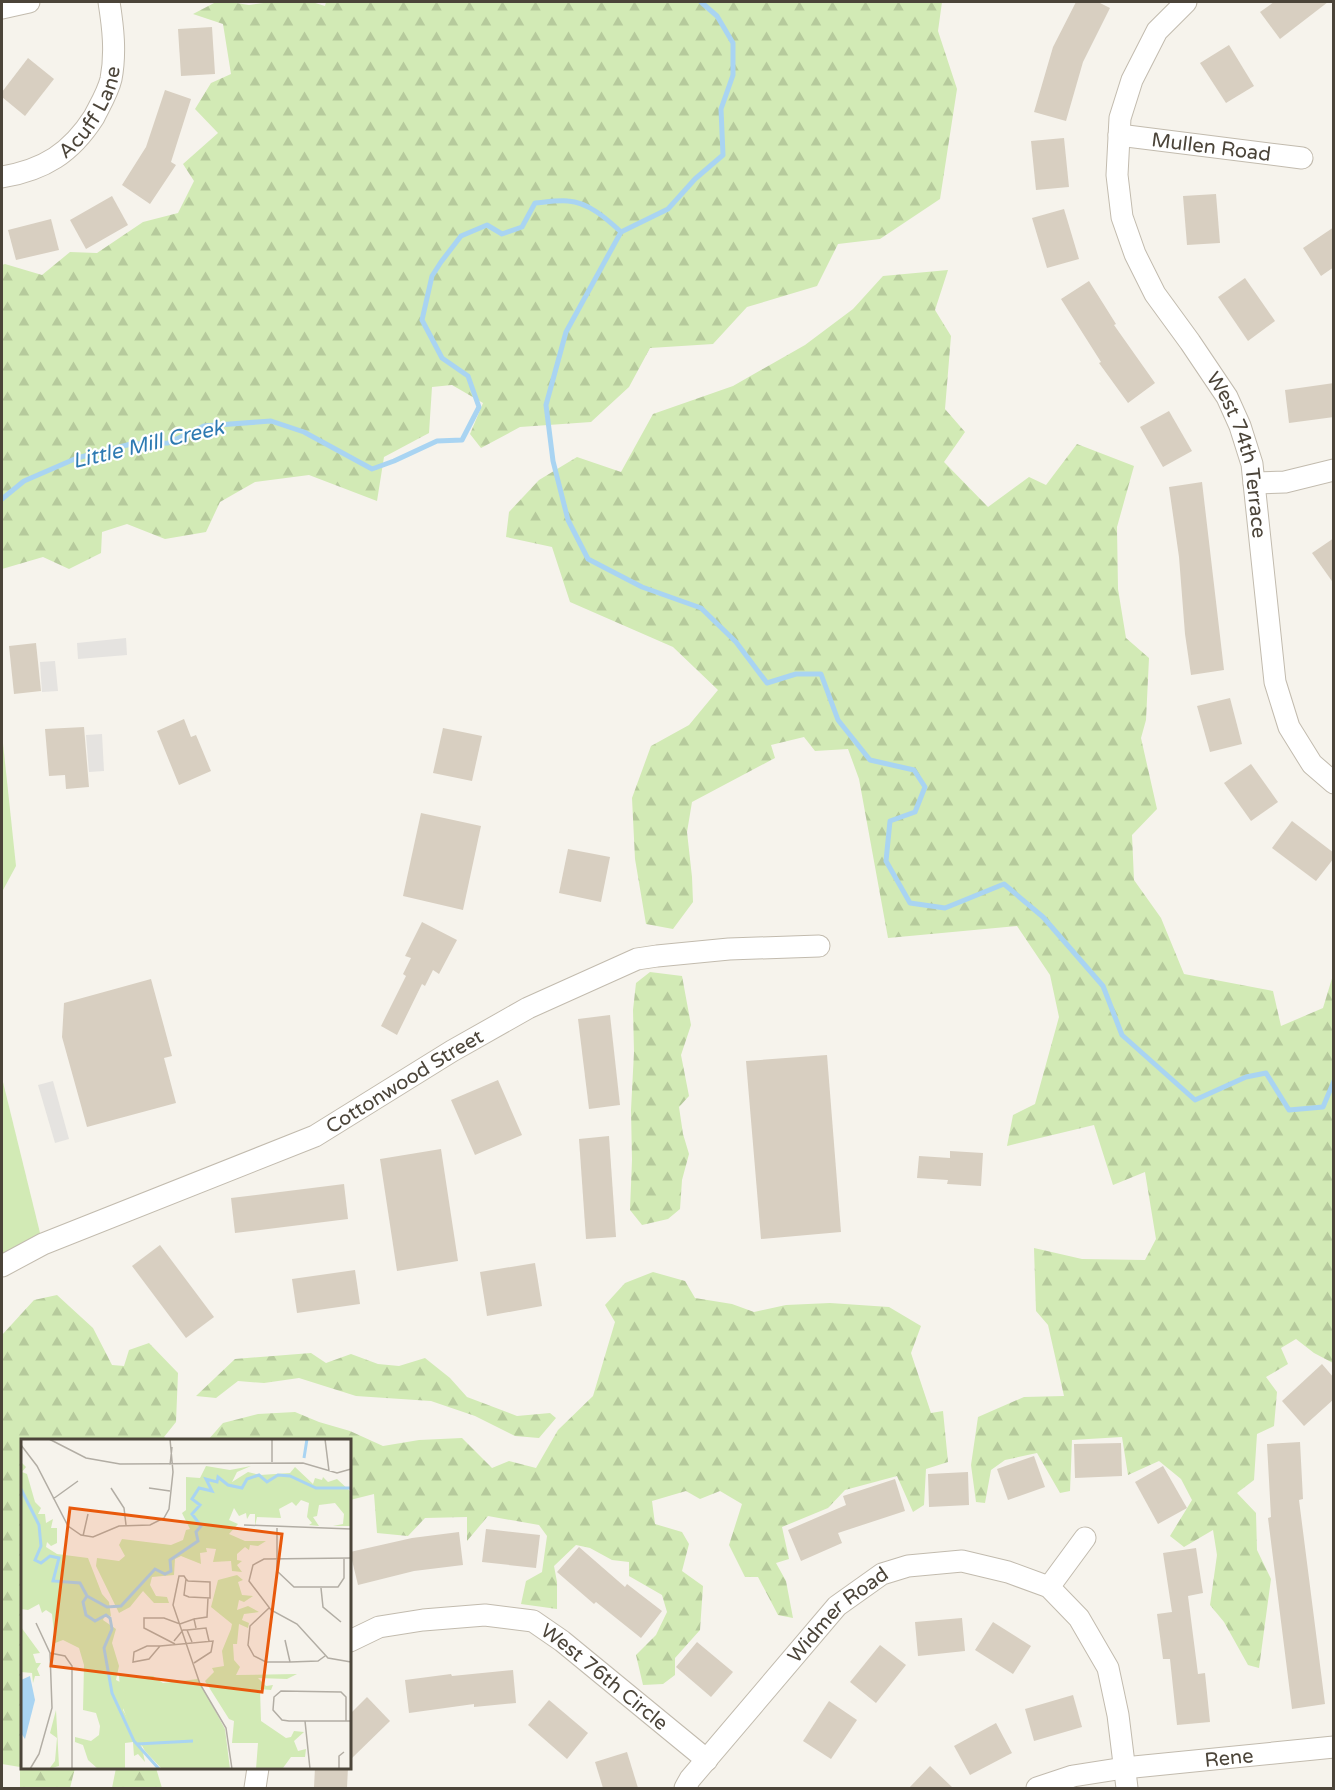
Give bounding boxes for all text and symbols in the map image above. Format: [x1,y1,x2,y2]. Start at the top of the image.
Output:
street label: Acuff Lane [54,65,126,164]
street label: Mullen Road [1150,128,1272,167]
street label: West 74th Terrace [1201,368,1271,539]
water label: Little Mill Creek [70,415,228,474]
street label: Cottonwood Street [322,1025,488,1139]
inset map [21,1439,351,1769]
street label: Widmer Road [783,1562,893,1668]
street label: West 76th Circle [536,1619,672,1736]
street label: Rene [1203,1744,1255,1773]

